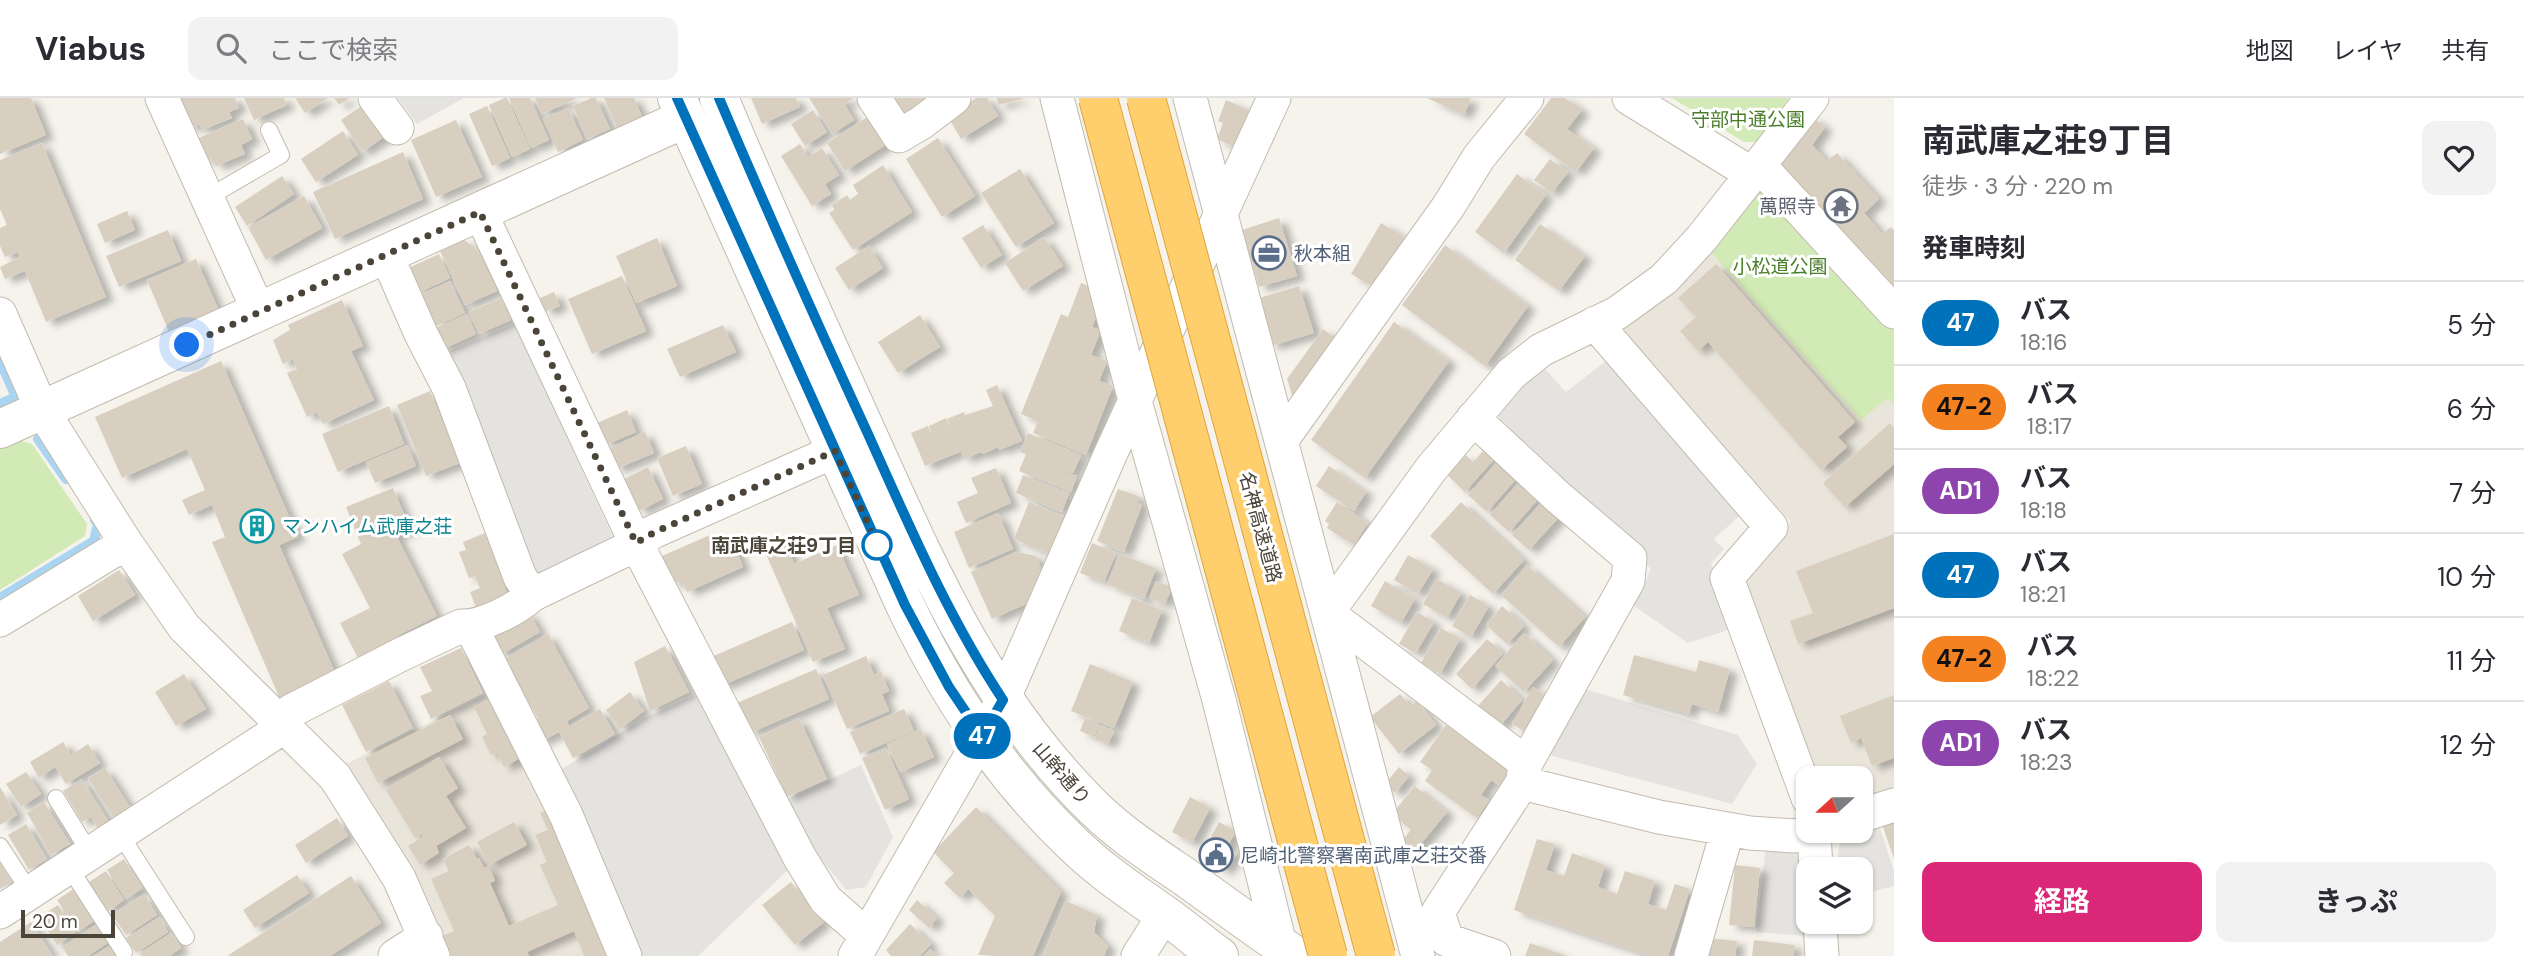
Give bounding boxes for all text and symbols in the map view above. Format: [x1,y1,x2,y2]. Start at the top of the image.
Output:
search box [188,17,678,80]
text: Viabus [35,27,146,70]
icon: search [212,29,250,67]
text: ここで検索 [268,33,398,67]
text: 地図 [2246,35,2294,66]
text: レイヤ [2332,35,2403,66]
text: 共有 [2441,35,2489,66]
park label: 守部中通公園 [1691,107,1805,132]
text: 南武庫之荘9丁目 [1922,119,2174,162]
button: heart [2422,121,2496,195]
text: 徒歩 · 3 分 · 220 m [1922,171,2113,201]
temple icon: 萬照寺 [1822,187,1860,225]
place label: 萬照寺 [1759,194,1816,219]
text: 発車時刻 [1922,231,2026,265]
office icon: 秋本組 [1250,234,1288,272]
place label: 秋本組 [1294,241,1351,266]
park label: 小松道公園 [1732,254,1828,279]
text: バス [2020,293,2072,327]
text: 47 [1946,307,1975,338]
text: 5 分 [2447,308,2496,342]
your location [169,327,204,362]
text: 18:16 [2020,327,2067,357]
text: バス [2027,377,2079,411]
text: 47-2 [1936,391,1992,422]
text: 6 分 [2447,392,2496,426]
text: 18:17 [2027,411,2072,441]
text: バス [2020,461,2072,495]
street label: 名神高速道路 [1234,469,1287,585]
text: AD1 [1939,475,1982,506]
text: 7 分 [2449,476,2496,510]
text: 18:18 [2020,495,2067,525]
building icon: マンハイム武庫之荘 [238,507,276,545]
place label: マンハイム武庫之荘 [282,514,452,539]
marker: 南武庫之荘9丁目 [862,530,892,560]
place label: 南武庫之荘9丁目 [711,533,856,558]
text: バス [2020,545,2072,579]
text: 47 [1946,559,1975,590]
text: 10 分 [2437,560,2496,594]
text: 18:21 [2020,579,2066,609]
text: バス [2027,629,2079,663]
text: 47-2 [1936,643,1992,674]
text: 11 分 [2447,644,2496,678]
text: 18:22 [2027,663,2079,693]
line badge: 47 [950,713,1014,759]
text: バス [2020,713,2072,747]
text: 47 [968,720,996,751]
text: AD1 [1939,727,1982,758]
text: 12 分 [2440,728,2496,762]
street label: 山幹通り [1027,736,1096,810]
text: 18:23 [2020,747,2073,777]
north arrow [1796,766,1872,844]
map controls [1796,766,1873,934]
public building icon: 尼崎北警察署南武庫之荘交番 [1197,836,1235,874]
place label: 尼崎北警察署南武庫之荘交番 [1240,843,1487,868]
button: layers [1796,857,1873,934]
button: 経路 [1922,862,2202,942]
button: きっぷ [2216,862,2496,942]
scale bar [21,907,116,939]
text: 20 m [32,909,78,934]

